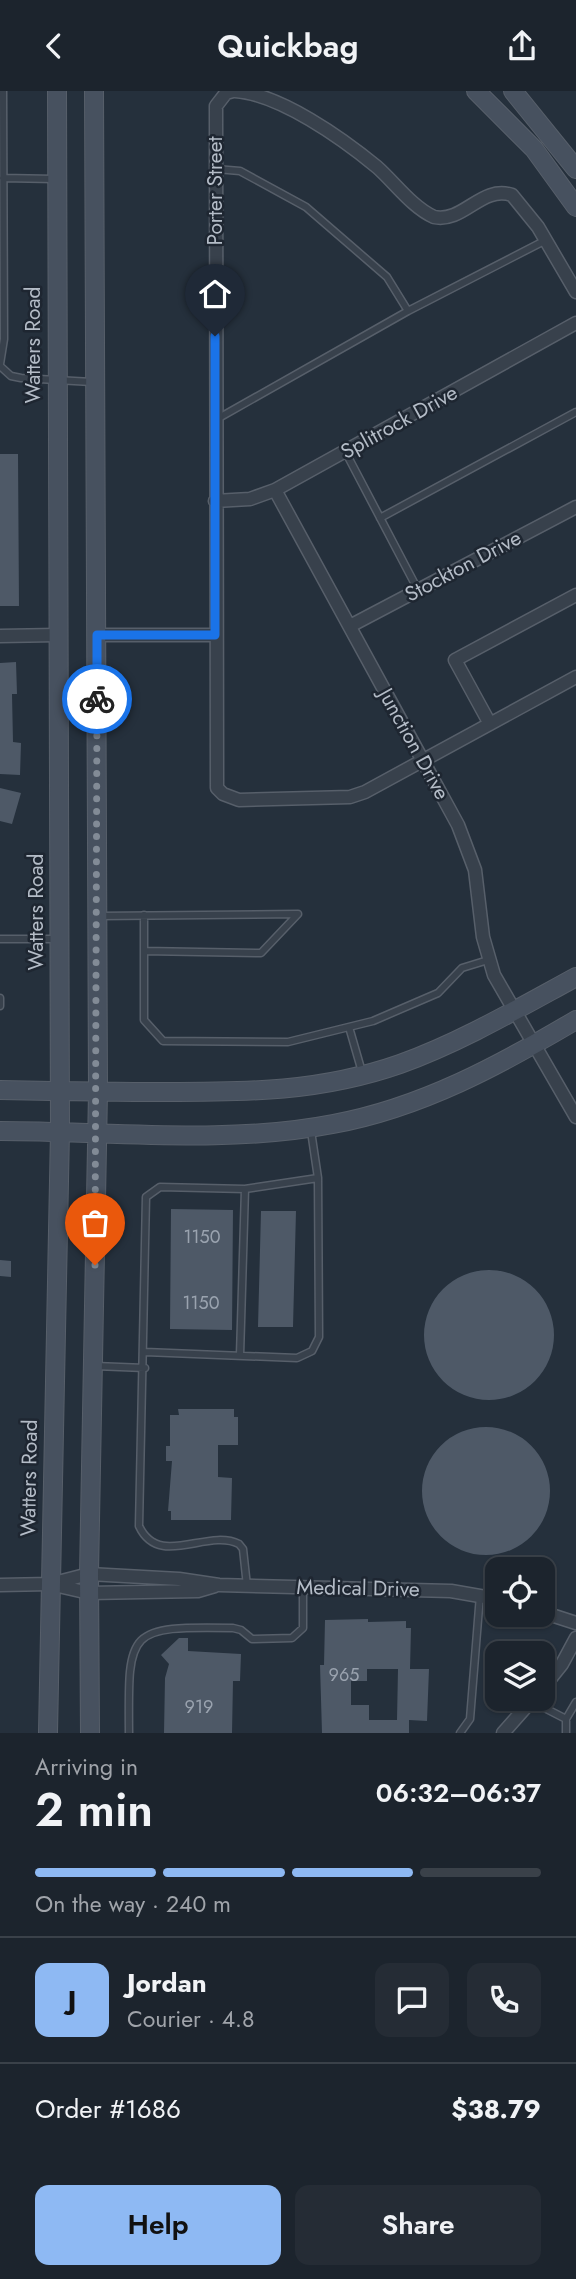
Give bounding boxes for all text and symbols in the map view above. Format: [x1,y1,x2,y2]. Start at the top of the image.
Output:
text: Quickbag [217,23,359,69]
icon: back [35,27,73,65]
icon: share [503,27,541,65]
street label: Porter Street [200,136,230,246]
pin [185,264,245,336]
icon: home [196,275,234,313]
street label: Watters Road [18,287,48,403]
street label: Splitrock Drive [335,377,463,466]
street label: Stockton Drive [400,523,527,609]
courier [62,664,132,734]
icon: bike [78,680,116,718]
street label: Junction Drive [370,680,457,805]
street label: Watters Road [21,854,51,970]
pin [65,1193,125,1265]
icon: bag [76,1204,114,1242]
house number: 1150 [183,1224,221,1250]
house number: 1150 [182,1290,220,1316]
street label: Watters Road [13,1419,45,1537]
map controls [485,1557,555,1711]
button: locate [485,1557,555,1627]
street label: Medical Drive [296,1572,420,1604]
button: layers [485,1641,555,1711]
house number: 965 [329,1662,359,1688]
house number: 919 [185,1694,213,1720]
text: Arriving in [35,1750,138,1784]
text: 06:32–06:37 [376,1774,541,1812]
text: 2 min [35,1777,153,1843]
text: On the way · 240 m [35,1887,231,1921]
button: chat [375,1963,449,2037]
button: phone [467,1963,541,2037]
text: Jordan [127,1964,207,2002]
text: J [68,1981,76,2019]
text: Courier · 4.8 [127,2002,255,2036]
text: Order #1686 [35,2090,181,2128]
text: $38.79 [451,2090,541,2128]
button: Help [35,2185,281,2265]
button: Share [295,2185,541,2265]

